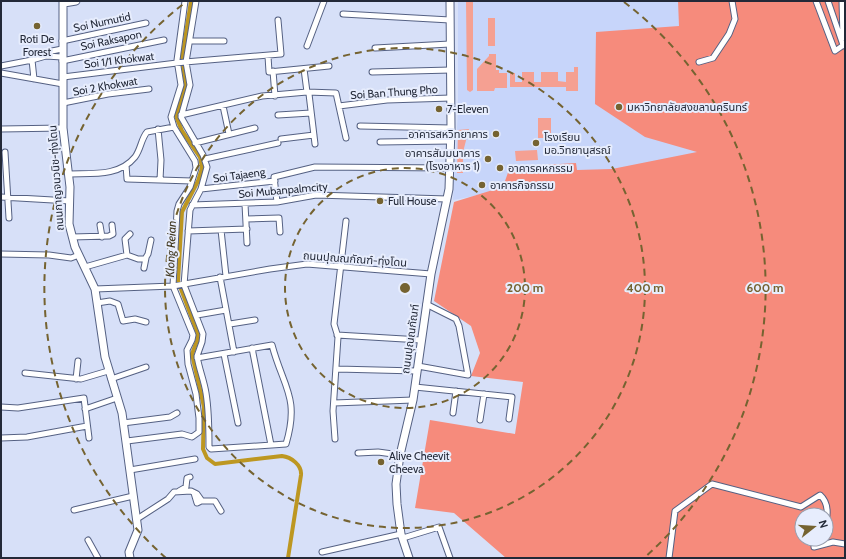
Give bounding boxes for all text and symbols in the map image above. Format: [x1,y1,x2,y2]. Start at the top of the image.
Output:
street label: Soi Numutid [72,9,132,35]
marker: Roti De Forest [32,21,42,31]
street label: Soi Raksapon [79,27,143,53]
place label: Roti De Forest [20,32,55,59]
street label: Soi 1/1 Khokwat [83,49,155,71]
street label: Soi 2 Khokwat [72,73,139,99]
street label: Soi Ban Thung Pho [350,82,438,102]
place label: มหาวิทยาลัยสงขลานครินทร์ [627,100,748,114]
place label: 7-Eleven [447,102,488,116]
marker: มหาวิทยาลัยสงขลานครินทร์ [614,102,624,112]
marker: 7-Eleven [434,104,444,114]
street label: ถนนกาญจนวนิช-ทุ่งโดน [45,125,67,231]
place label: อาคารสหวิทยาคาร [408,127,488,141]
marker: อาคารสหวิทยาคาร [491,129,501,139]
place label: โรงเรียน มอ.วิทยานุสรณ์ [544,130,611,157]
marker: โรงเรียน มอ.วิทยานุสรณ์ [531,138,541,148]
place label: อาคารสัมมนาคาร (โรงอาหาร 1) [405,146,480,173]
marker: อาคารสัมมนาคาร (โรงอาหาร 1) [483,154,493,164]
place label: อาคารคหกรรม [508,161,573,175]
marker: อาคารคหกรรม [495,163,505,173]
street label: Soi Tajaeng [212,164,267,186]
place label: อาคารกิจกรรม [490,178,554,192]
street label: Soi Mubanpalmcity [238,179,329,201]
marker: อาคารกิจกรรม [477,180,487,190]
place label: Full House [388,194,437,208]
marker: Full House [375,196,385,206]
water label: Klong Reian [162,220,179,278]
street label: ถนนปุณณกัณฑ์-ทุ่งโดน [302,248,408,270]
text: 200 m [507,280,543,295]
text: 400 m [626,280,664,295]
text: 600 m [747,280,783,295]
centre of rings [398,281,412,295]
street label: ถนนปุณณกัณฑ์ [398,303,422,375]
place label: Alive Cheevit Cheeva [389,449,450,476]
marker: Alive Cheevit Cheeva [376,457,386,467]
north arrow [794,507,834,547]
text: N [816,518,831,530]

